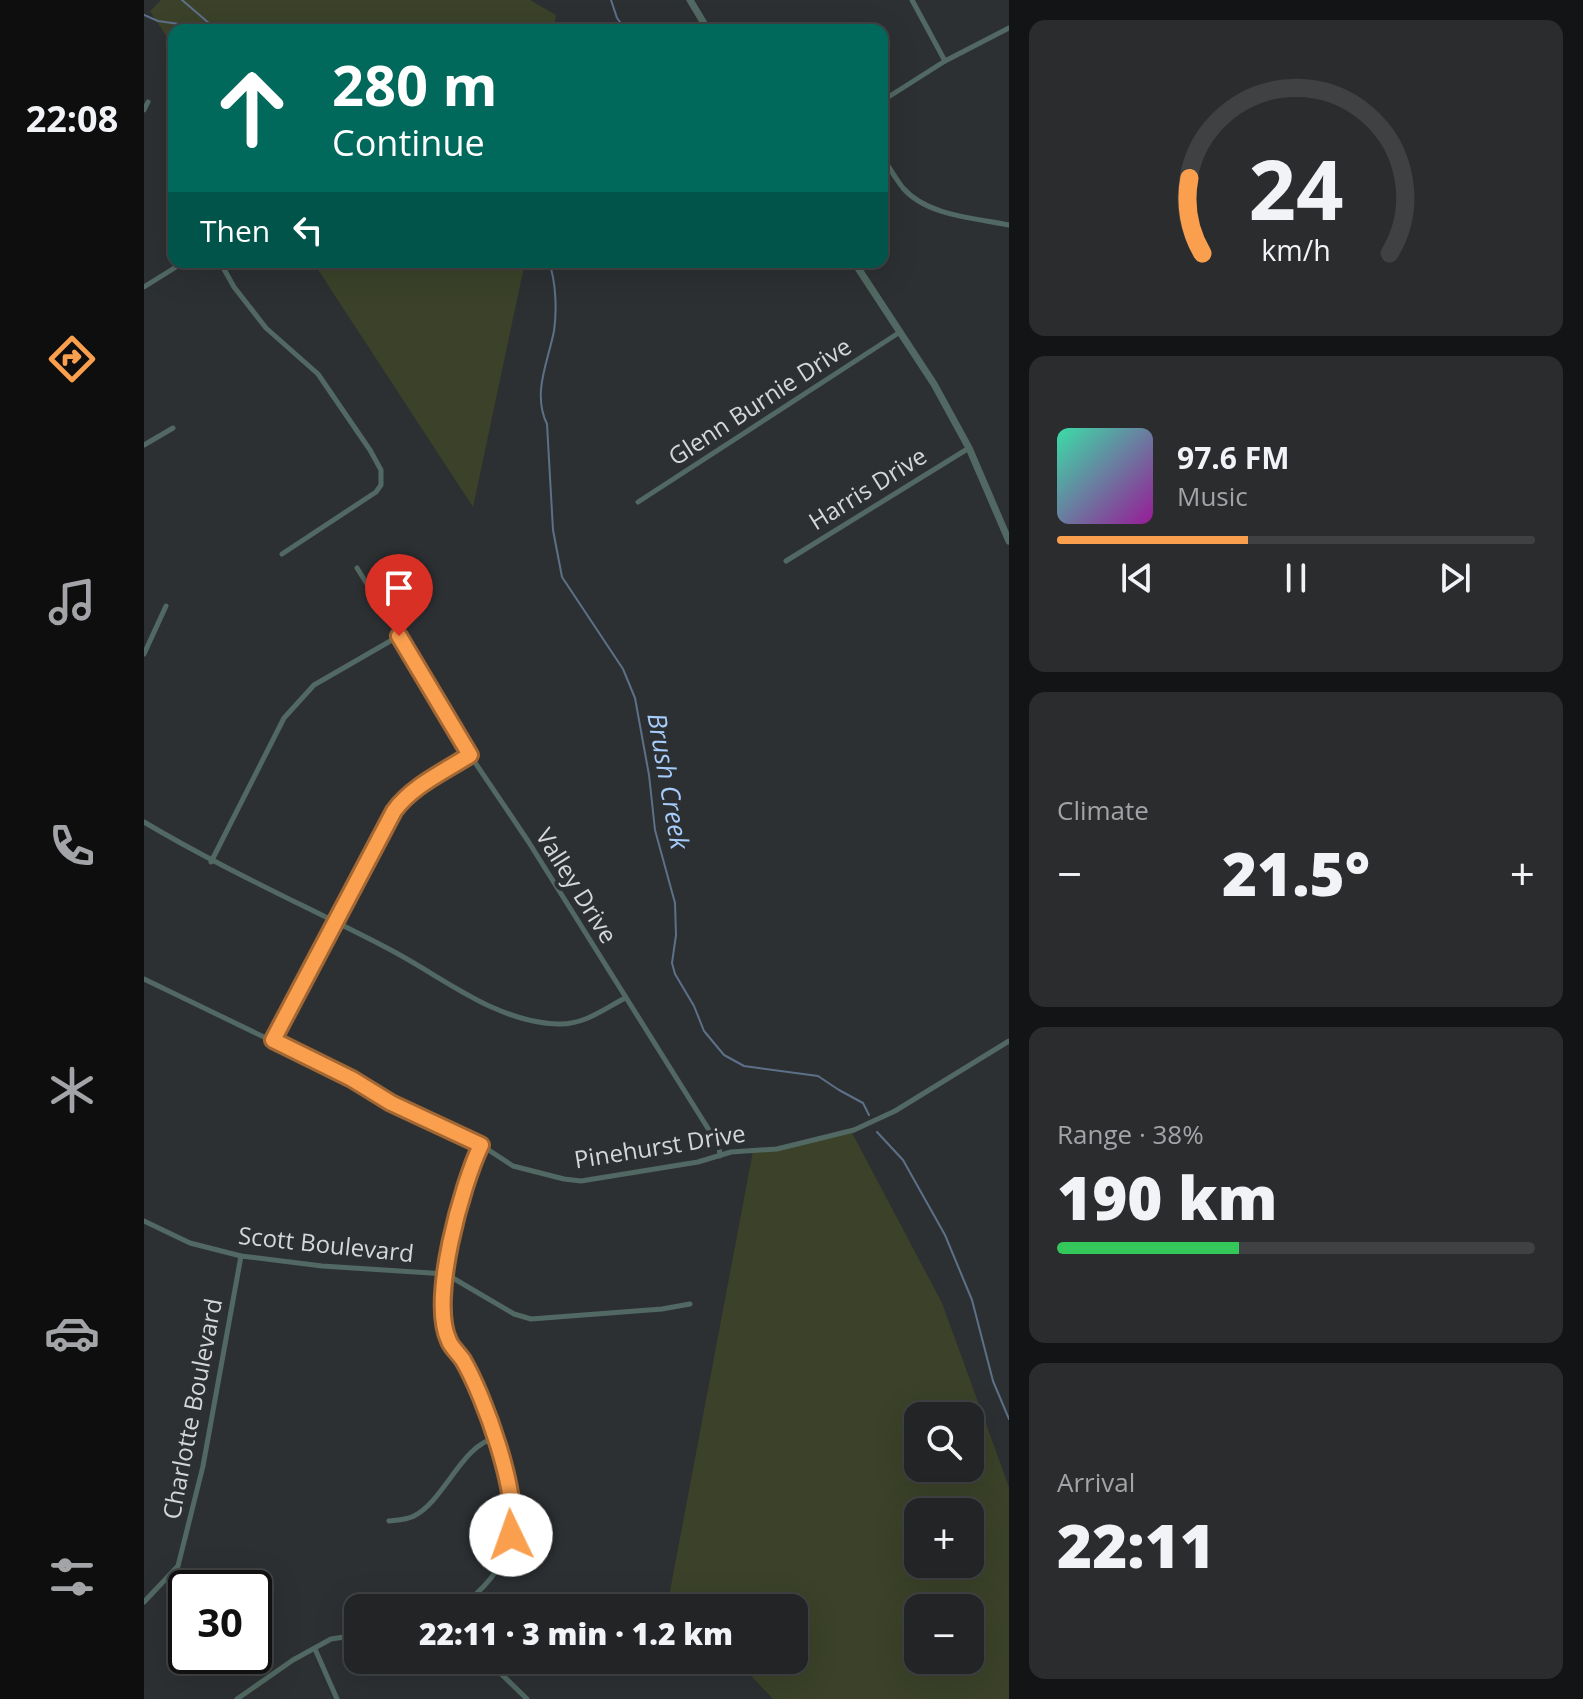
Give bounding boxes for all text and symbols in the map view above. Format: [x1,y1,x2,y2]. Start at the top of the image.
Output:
text: 280 m [332,46,498,122]
icon: ahead [200,56,304,160]
text: 22:08 [26,94,118,143]
text: Continue [332,118,485,167]
text: 24 [1248,130,1344,243]
icon: left [286,208,330,252]
text: Then [200,210,270,251]
text: km/h [1261,230,1331,269]
street label: Glenn Burnie Drive [661,329,857,472]
icon: directions [44,331,100,387]
text: 97.6 FM [1177,437,1290,478]
street label: Harris Drive [802,438,932,537]
text: Music [1177,478,1248,514]
pin [365,554,433,636]
icon: previous [1115,556,1159,600]
icon: pause [1274,556,1318,600]
icon: next [1433,556,1477,600]
icon: arrive [377,566,421,610]
icon: music [44,574,100,630]
water label: Brush Creek [639,710,699,853]
text: Climate [1057,792,1149,828]
icon: phone [44,818,100,874]
street label: Valley Drive [529,821,626,949]
text: 21.5° [1222,832,1370,914]
text: − [1057,843,1082,903]
text: + [1510,843,1535,903]
icon: climate [44,1062,100,1118]
street label: Pinehurst Drive [572,1116,748,1175]
text: Range · 38% [1057,1116,1204,1152]
text: 190 km [1057,1156,1278,1238]
street label: Scott Boulevard [237,1218,416,1269]
street label: Charlotte Boulevard [154,1295,229,1522]
icon: car [44,1305,100,1361]
map controls [904,1402,984,1674]
button: search [904,1402,984,1482]
text: Arrival [1057,1464,1135,1500]
position arrow [469,1493,553,1577]
button: + [904,1498,984,1578]
text: 22:11 [1057,1504,1215,1586]
icon: filters [44,1549,100,1605]
speed limit sign: 30 [168,1570,272,1674]
button: − [904,1594,984,1674]
text: 22:11 · 3 min · 1.2 km [419,1613,733,1654]

